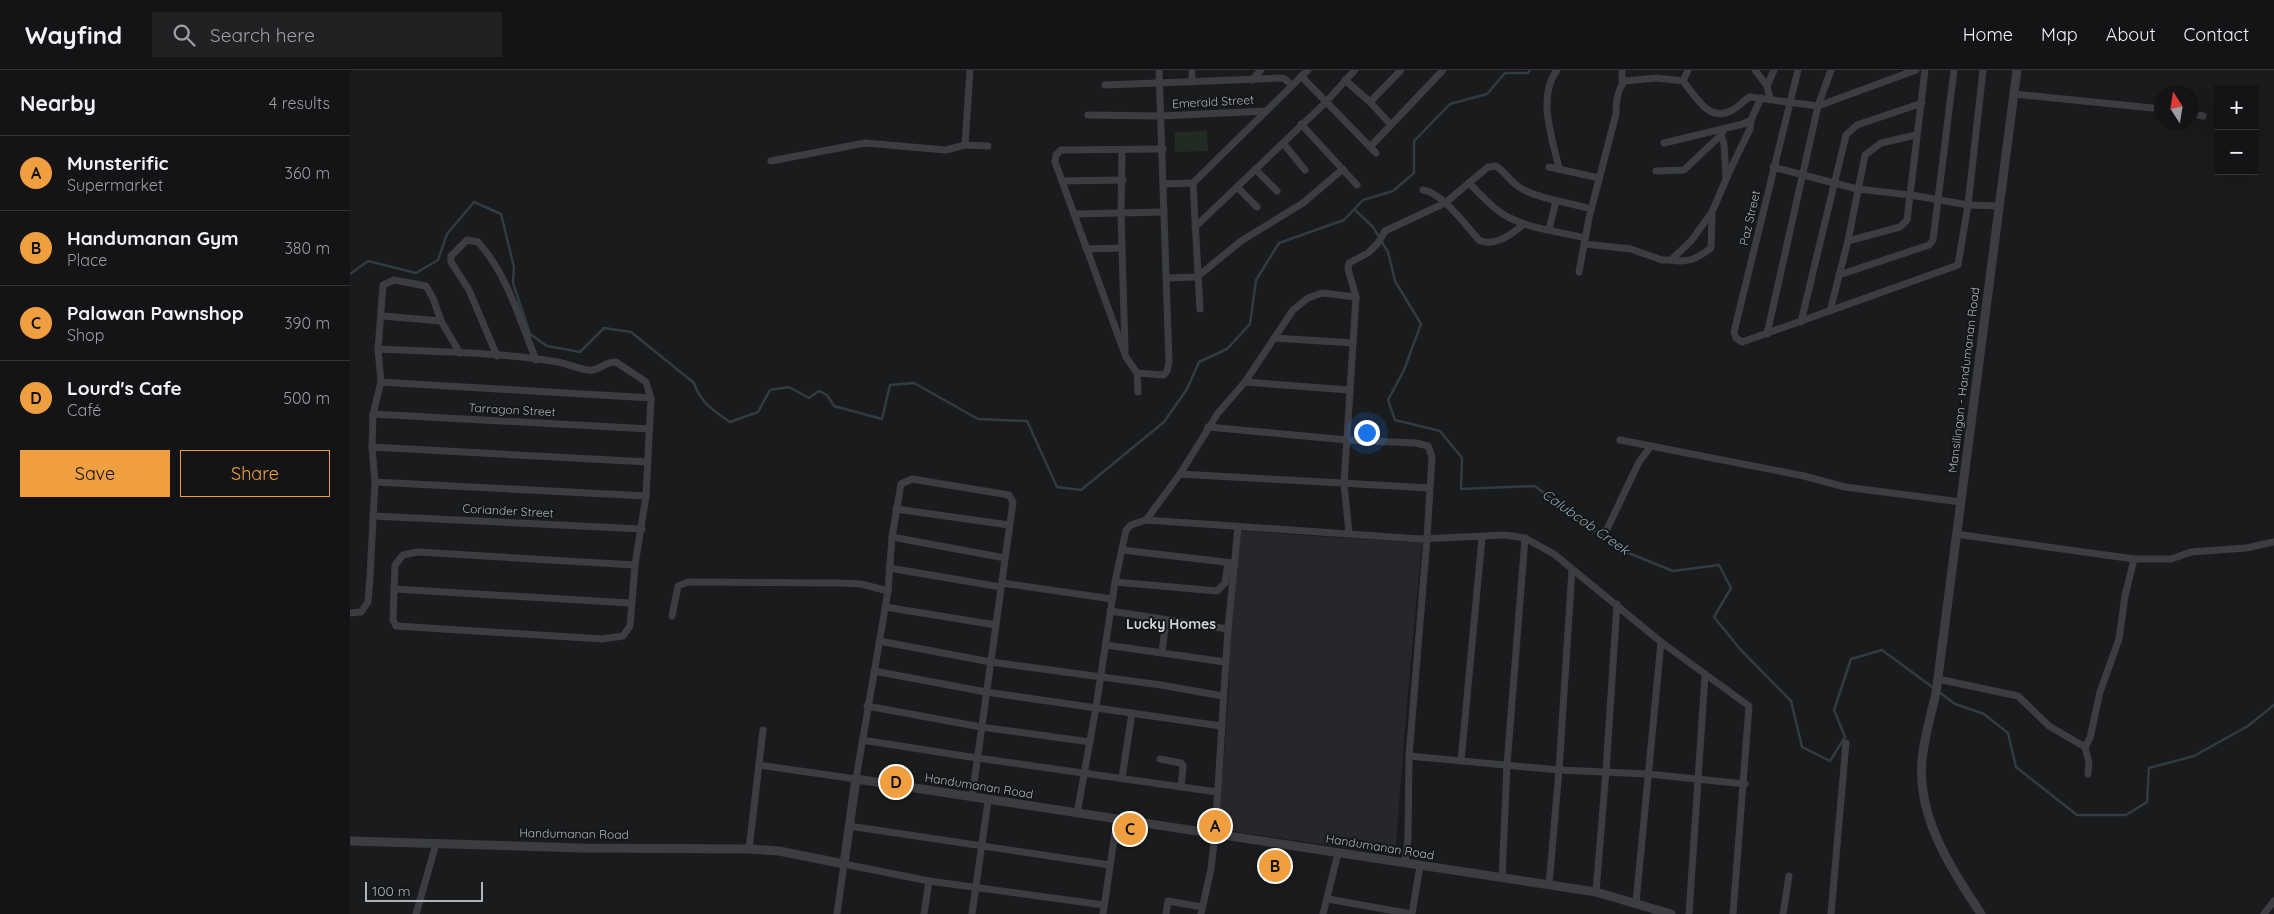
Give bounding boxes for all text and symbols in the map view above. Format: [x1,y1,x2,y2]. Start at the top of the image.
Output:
search box [152,12,502,57]
text: Wayfind [25,20,122,50]
icon: search [170,21,198,49]
text: Search here [210,23,315,47]
text: Home [1963,23,2013,46]
text: Map [2041,23,2078,46]
text: About [2106,23,2156,46]
text: Contact [2184,23,2249,46]
north arrow [2154,85,2199,130]
map controls [2214,85,2259,175]
button: + [2214,85,2259,130]
text: Nearby [20,90,96,116]
street label: Emerald Street [1171,92,1254,111]
text: 4 results [269,93,330,113]
button: − [2214,130,2259,175]
text: Munsterific [67,151,168,175]
text: A [31,163,41,183]
text: 360 m [285,163,330,183]
text: Supermarket [67,175,163,195]
street label: Paz Street [1736,189,1763,247]
text: Handumanan Gym [67,226,239,250]
text: B [31,238,41,258]
text: 380 m [284,238,330,258]
text: Place [67,250,107,270]
street label: Mansilingan - Handumanan Road [1945,286,1982,474]
text: Palawan Pawnshop [67,301,244,325]
text: C [31,313,41,333]
text: 390 m [284,313,330,333]
text: Shop [67,325,104,345]
text: Lourd's Cafe [67,376,182,400]
text: D [30,388,42,408]
text: 500 m [283,388,330,408]
text: Café [67,400,101,420]
street label: Tarragon Street [468,400,556,419]
your location [1354,420,1380,446]
button: Save [20,450,170,497]
button: Share [180,450,330,497]
water label: Calubcob Creek [1539,485,1634,560]
street label: Coriander Street [462,501,554,520]
district label: Lucky Homes [1126,615,1216,633]
pin: D [880,763,912,801]
street label: Handumanan Road [924,770,1034,801]
pin: A [1199,807,1231,845]
pin: C [1114,810,1146,848]
street label: Handumanan Road [519,825,629,842]
street label: Handumanan Road [1325,831,1435,862]
pin: B [1259,847,1291,885]
scale bar [365,879,482,902]
text: 100 m [372,882,410,900]

